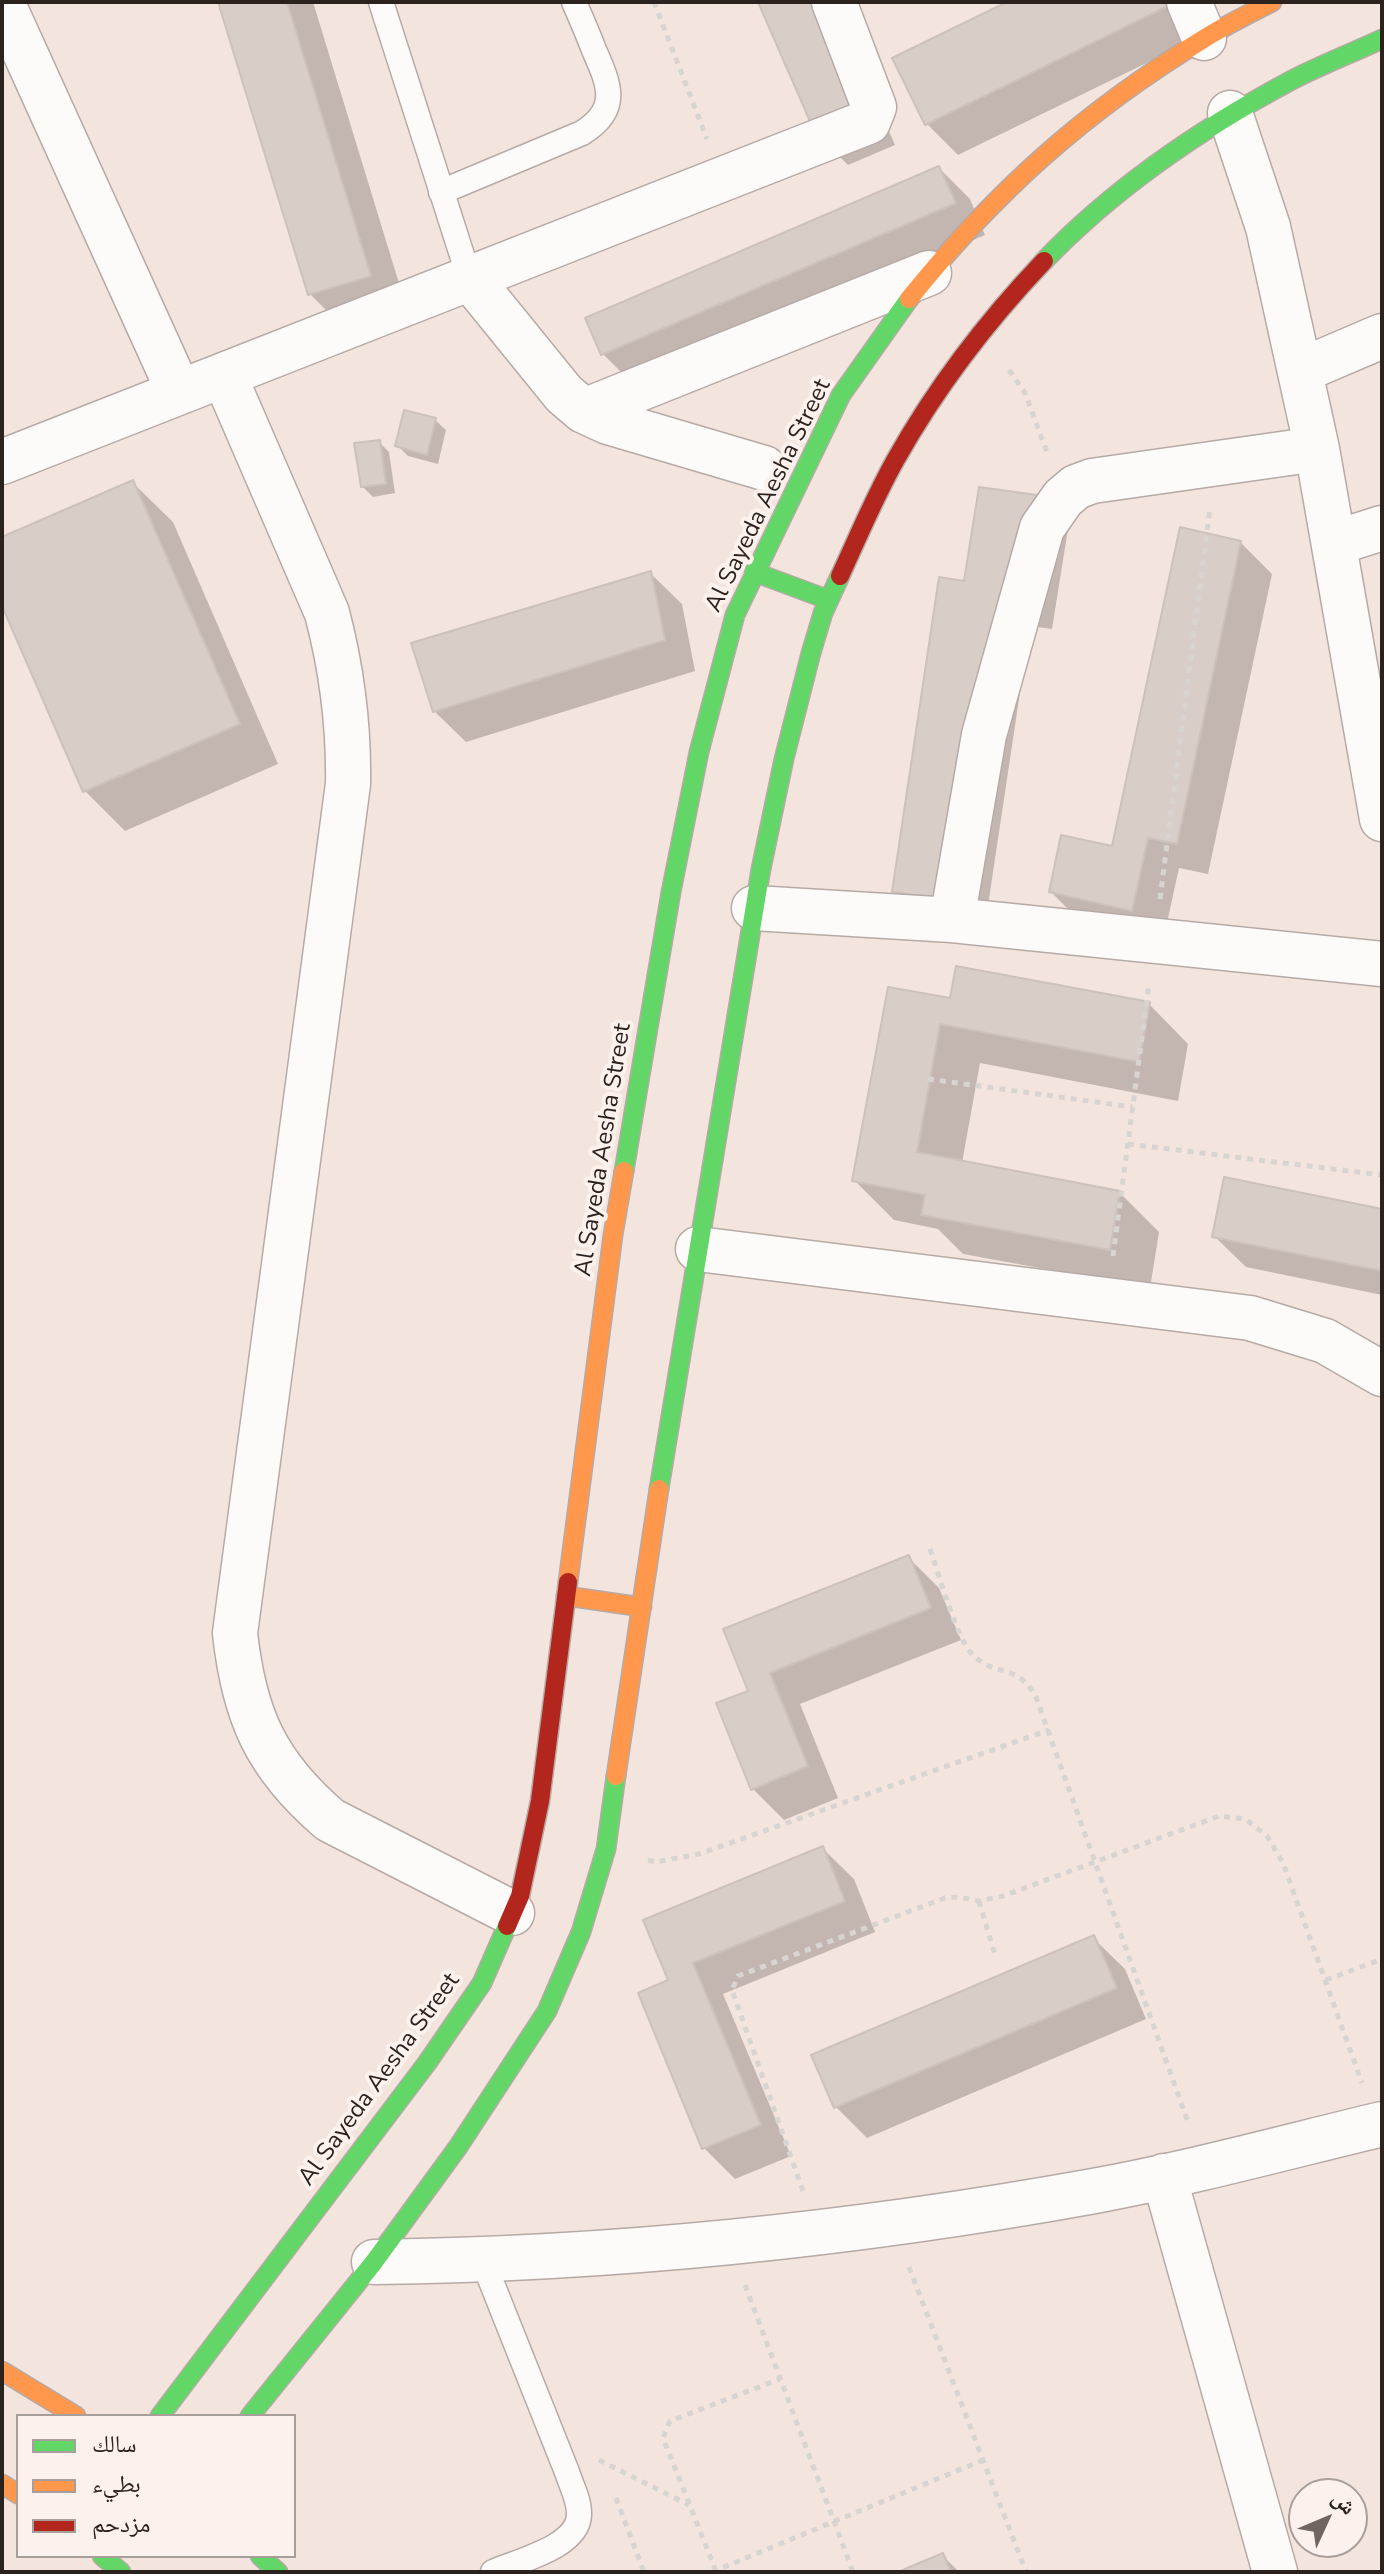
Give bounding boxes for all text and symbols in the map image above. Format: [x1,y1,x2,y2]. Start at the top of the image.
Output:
street label: Al Sayeda Aesha Street [700,375,838,617]
street label: Al Sayeda Aesha Street [570,1022,638,1278]
street label: Al Sayeda Aesha Street [293,1968,467,2192]
legend [16,2414,296,2558]
text: سالك [92,2428,137,2460]
text: بطيء [92,2468,141,2500]
north arrow [1288,2478,1368,2558]
text: ش [1325,2484,1363,2522]
text: مزدحم [92,2508,151,2540]

